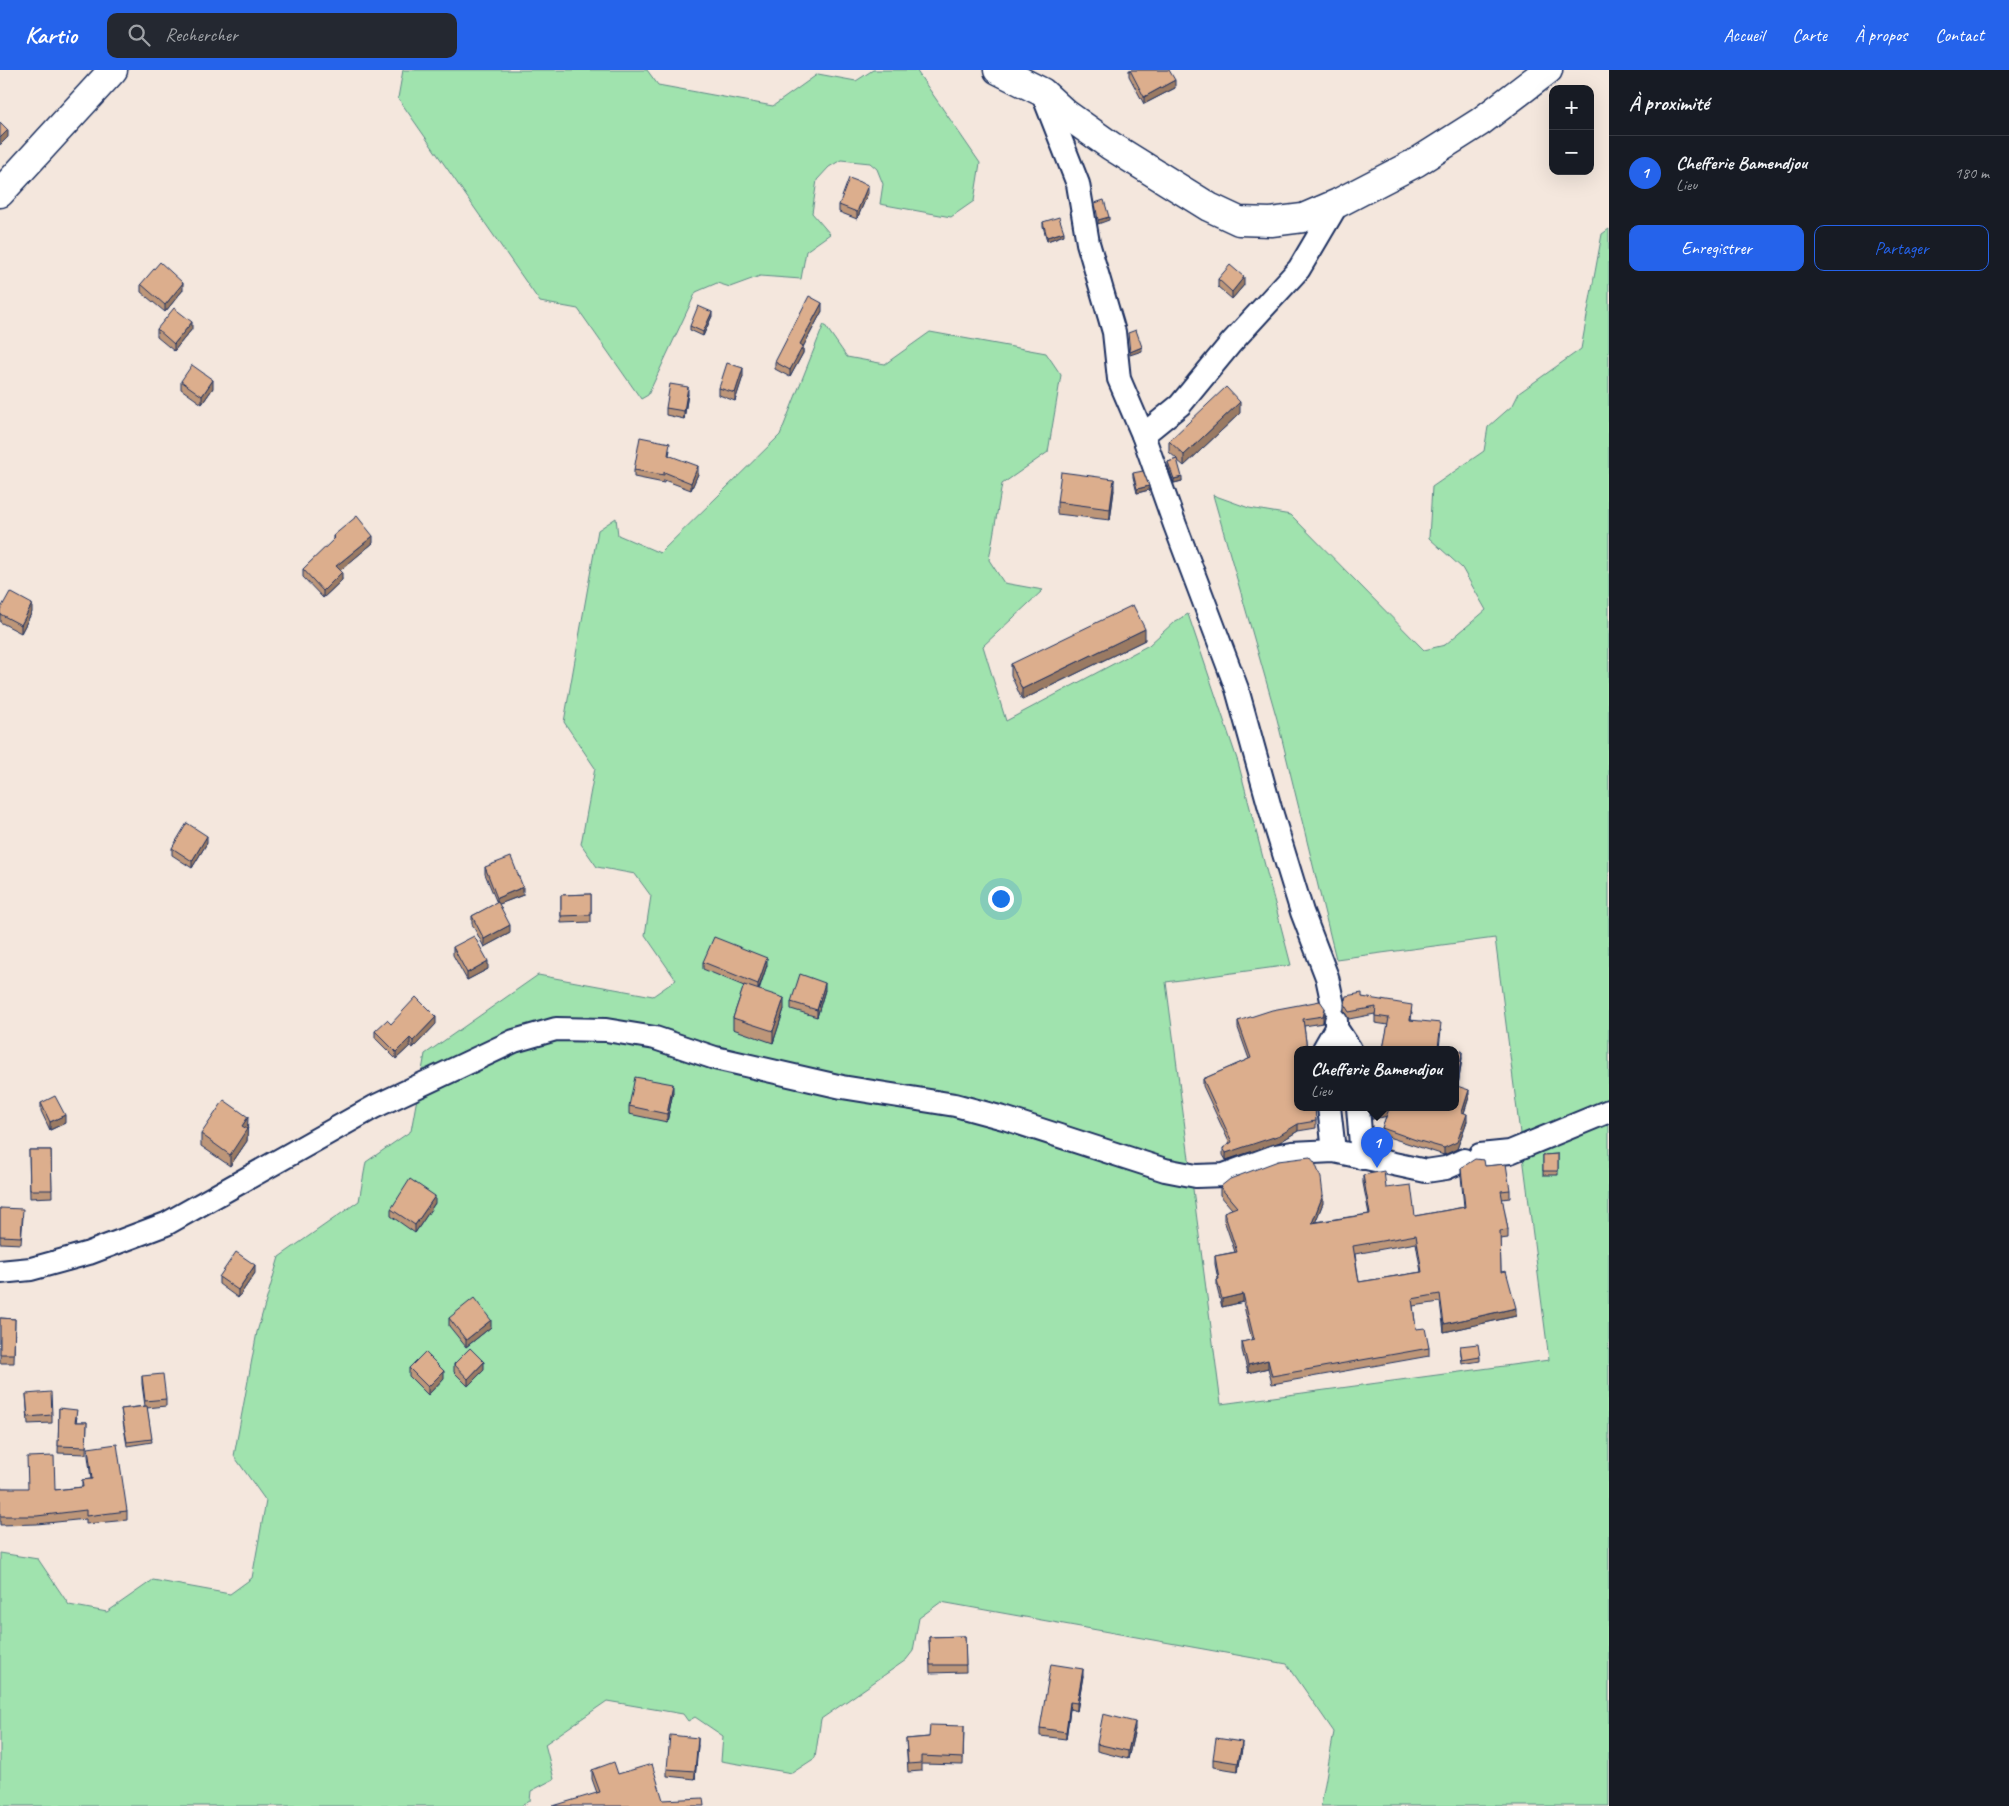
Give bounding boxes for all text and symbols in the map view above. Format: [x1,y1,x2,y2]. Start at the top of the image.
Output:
search box [107,13,457,58]
text: Kartio [25,20,77,50]
icon: search [125,21,153,49]
text: Rechercher [165,23,238,47]
text: Accueil [1724,24,1764,46]
text: Carte [1792,24,1827,46]
text: À propos [1855,24,1907,46]
text: Contact [1935,24,1984,46]
map controls [1549,85,1594,175]
button: + [1549,85,1594,130]
text: À proximité [1629,90,1709,116]
button: − [1549,130,1594,175]
text: Chefferie Bamendjou [1676,151,1807,175]
text: 1 [1641,163,1649,183]
text: 180 m [1955,163,1989,183]
text: Lieu [1676,175,1697,195]
button: Enregistrer [1629,225,1804,271]
button: Partager [1814,225,1989,271]
your location [988,886,1014,912]
popup [1294,1046,1459,1111]
text: Chefferie Bamendjou [1311,1057,1442,1081]
text: Lieu [1311,1081,1332,1101]
pin: 1 [1361,1127,1393,1168]

